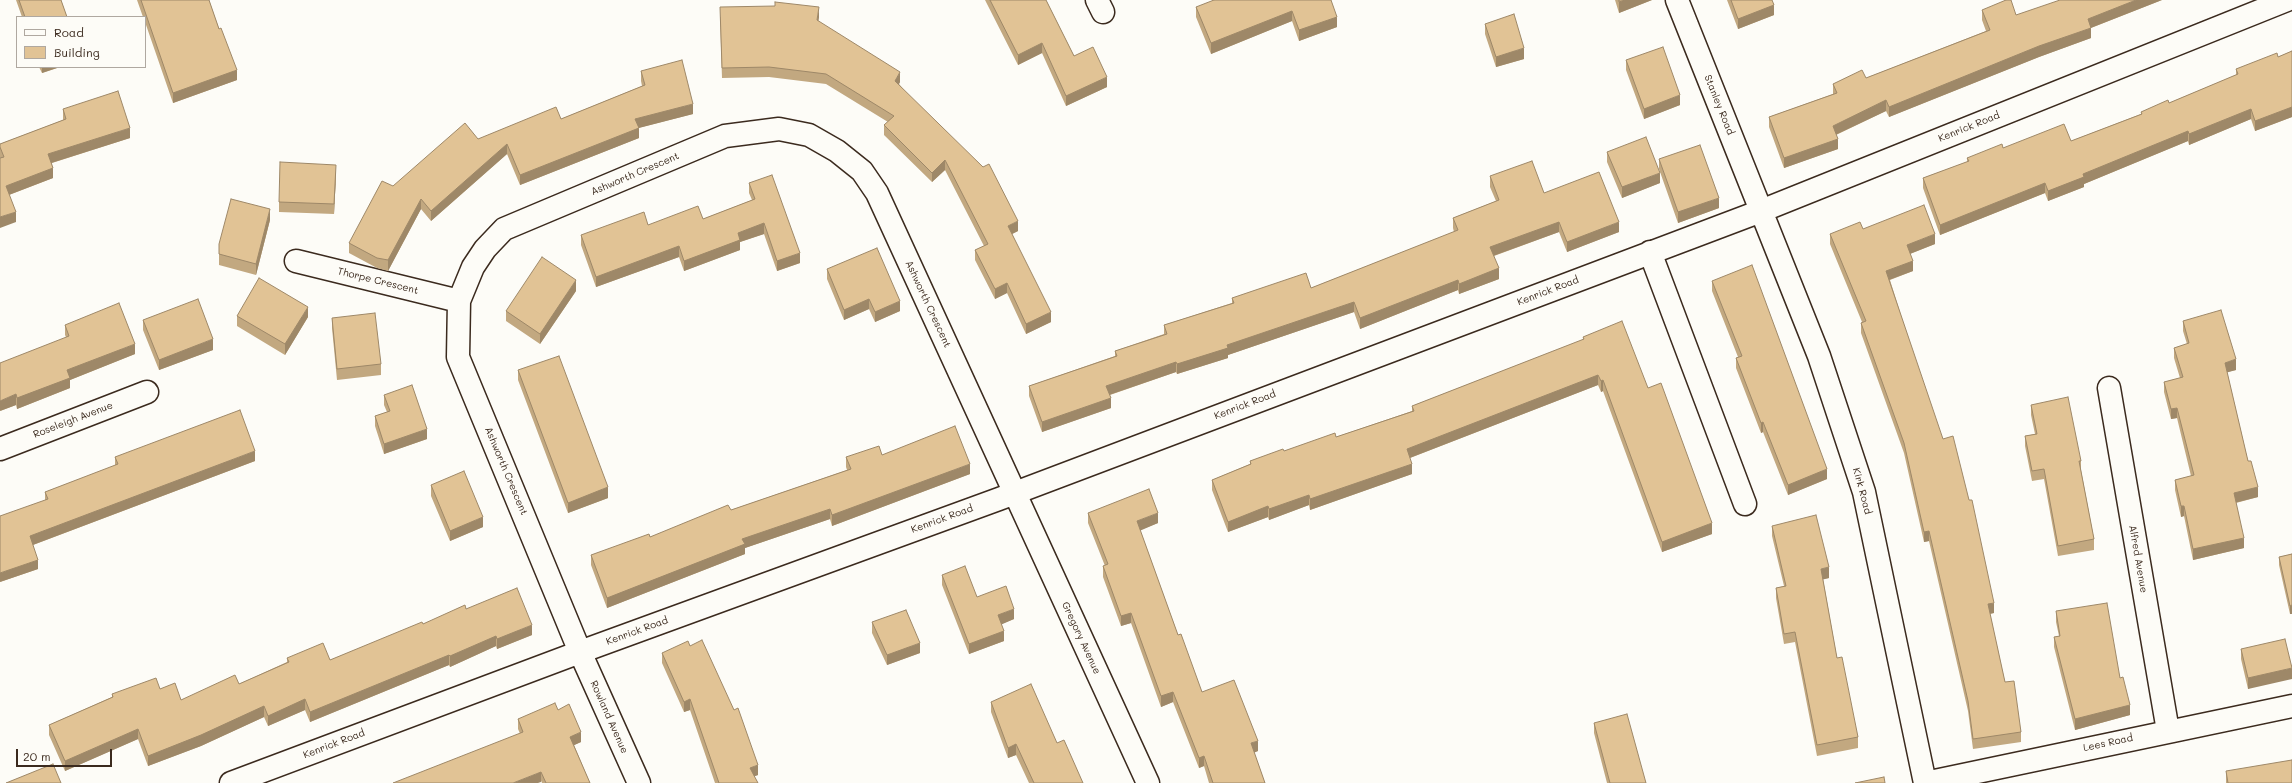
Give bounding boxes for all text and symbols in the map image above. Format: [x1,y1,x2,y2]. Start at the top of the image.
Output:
legend [16,16,146,68]
text: Road [54,24,84,40]
text: Building [54,44,100,60]
street label: Stanley Road [1701,73,1737,137]
street label: Kenrick Road [1937,109,2001,145]
street label: Ashworth Crescent [589,150,681,198]
street label: Ashworth Crescent [903,259,953,349]
street label: Thorpe Crescent [336,265,420,297]
street label: Kenrick Road [1515,274,1581,308]
street label: Kenrick Road [1212,388,1278,422]
street label: Roseleigh Avenue [31,399,115,441]
street label: Ashworth Crescent [482,425,530,517]
street label: Kirk Road [1850,466,1874,516]
street label: Kenrick Road [909,502,975,536]
street label: Alfred Avenue [2126,524,2150,594]
street label: Gregory Avenue [1059,600,1103,676]
street label: Kenrick Road [604,614,670,648]
street label: Rowland Avenue [588,679,630,755]
street label: Kenrick Road [301,727,367,761]
street label: Lees Road [2082,732,2134,754]
scale bar [18,741,114,767]
text: 20 m [23,748,51,764]

